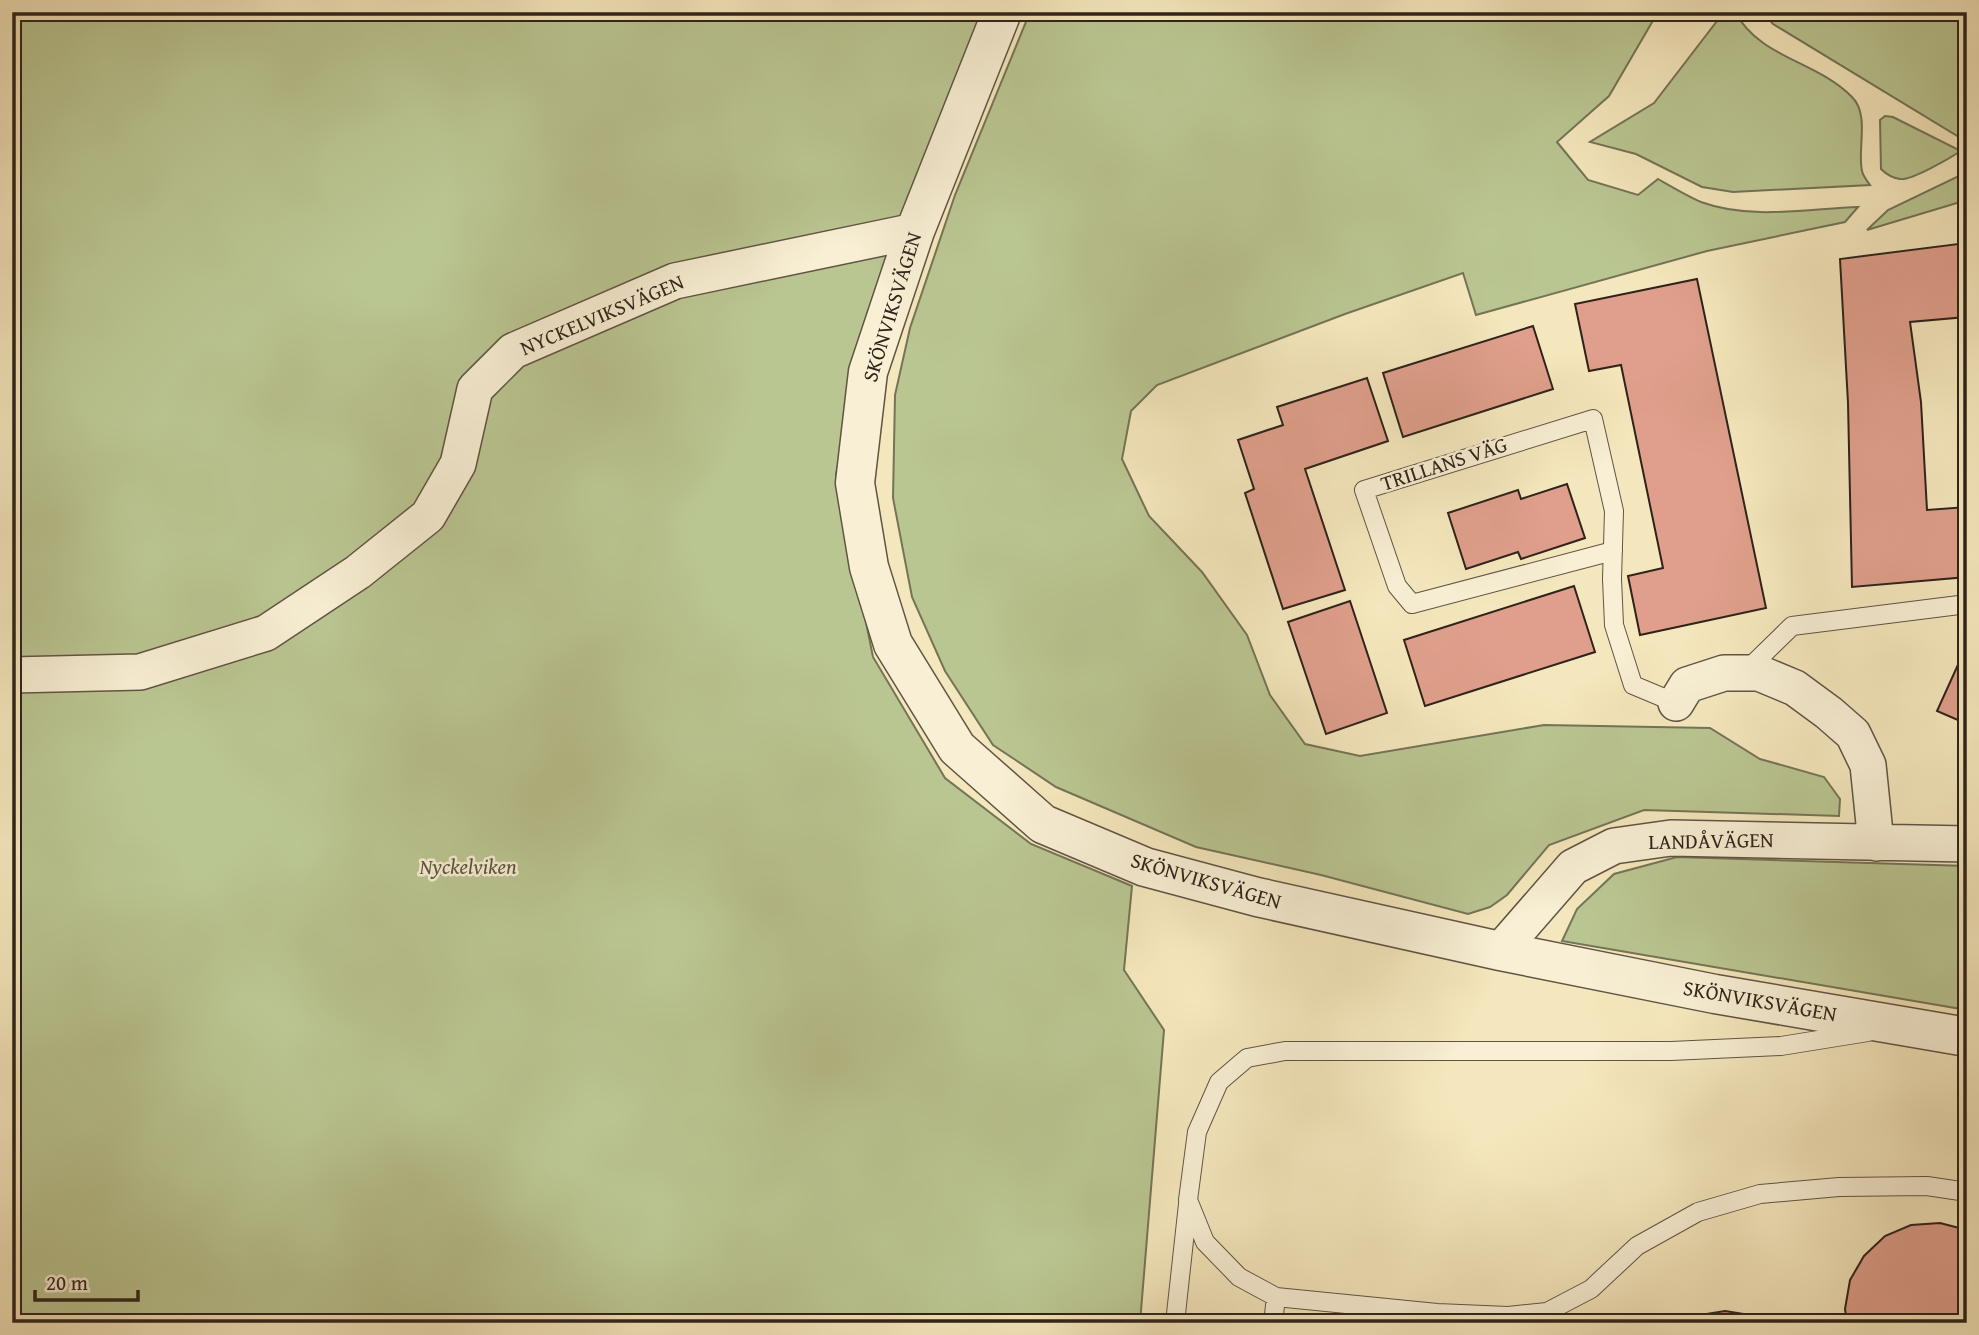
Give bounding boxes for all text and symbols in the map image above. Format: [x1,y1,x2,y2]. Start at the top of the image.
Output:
street label: SKÖNVIKSVÄGEN [854,228,929,386]
street label: NYCKELVIKSVÄGEN [515,266,689,363]
street label: TRILLANS VÄG [1377,429,1511,499]
street label: LANDÅVÄGEN [1648,824,1774,857]
street label: SKÖNVIKSVÄGEN [1127,844,1285,917]
park label: Nyckelviken [418,851,517,882]
street label: SKÖNVIKSVÄGEN [1681,972,1839,1029]
scale bar [35,1258,138,1302]
text: 20 m [46,1267,88,1298]

